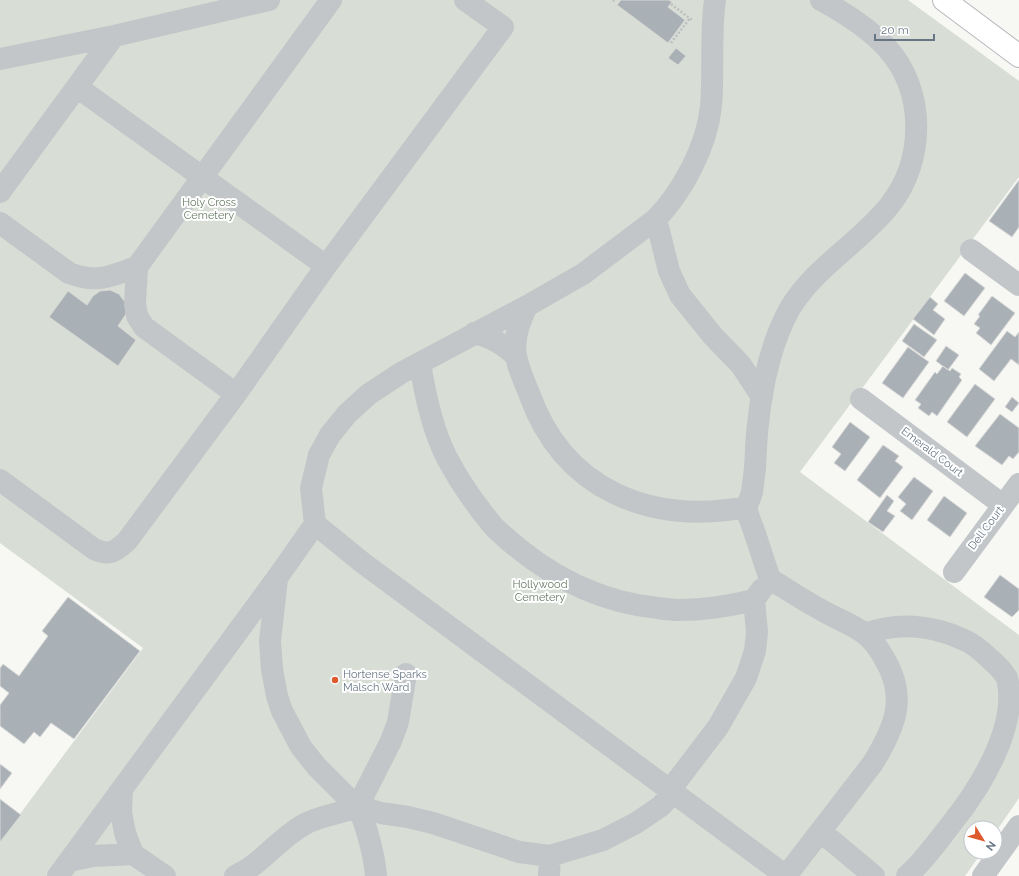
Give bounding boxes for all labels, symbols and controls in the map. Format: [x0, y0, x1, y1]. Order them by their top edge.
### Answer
scale bar [875, 16, 934, 42]
text: 20 m [881, 23, 909, 37]
park label: Holy Cross Cemetery [182, 196, 236, 222]
street label: Emerald Court [899, 425, 966, 480]
street label: Dell Court [965, 503, 1007, 552]
park label: Hollywood Cemetery [512, 578, 568, 604]
place label: Hortense Sparks Malsch Ward [343, 668, 427, 694]
marker: Hortense Sparks Malsch Ward [330, 675, 340, 685]
north arrow [963, 820, 1003, 860]
text: N [983, 838, 998, 853]

